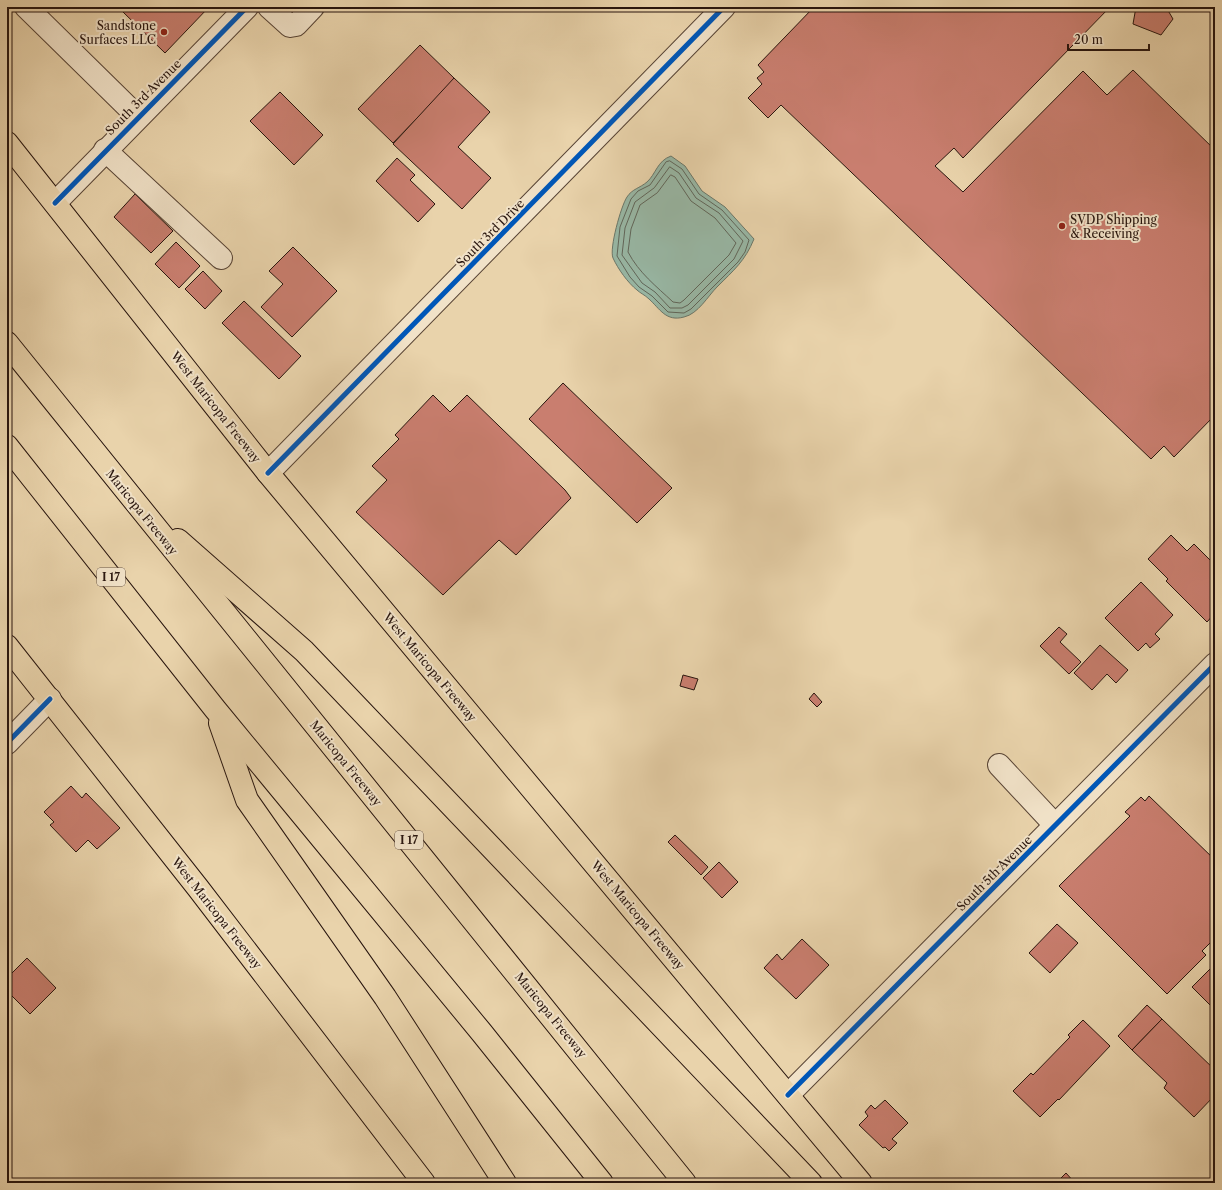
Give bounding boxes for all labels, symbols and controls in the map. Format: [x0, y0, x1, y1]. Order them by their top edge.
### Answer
place label: Sandstone Surfaces LLC [79, 18, 156, 47]
scale bar [1068, 26, 1149, 52]
marker: Sandstone Surfaces LLC [159, 27, 169, 37]
text: 20 m [1074, 32, 1103, 47]
street label: South 3rd Avenue [102, 56, 184, 138]
street label: South 3rd Drive [453, 196, 527, 270]
place label: SVDP Shipping & Receiving [1070, 212, 1158, 241]
marker: SVDP Shipping & Receiving [1057, 221, 1067, 231]
street label: West Maricopa Freeway [167, 348, 264, 466]
street label: Maricopa Freeway [103, 466, 181, 558]
road number: I 17 [97, 568, 125, 586]
street label: West Maricopa Freeway [380, 609, 480, 725]
street label: Maricopa Freeway [307, 717, 385, 809]
road number: I 17 [395, 831, 423, 849]
street label: South 5th Avenue [953, 832, 1035, 914]
street label: West Maricopa Freeway [168, 854, 265, 972]
street label: West Maricopa Freeway [588, 857, 688, 973]
street label: Maricopa Freeway [512, 969, 590, 1061]

